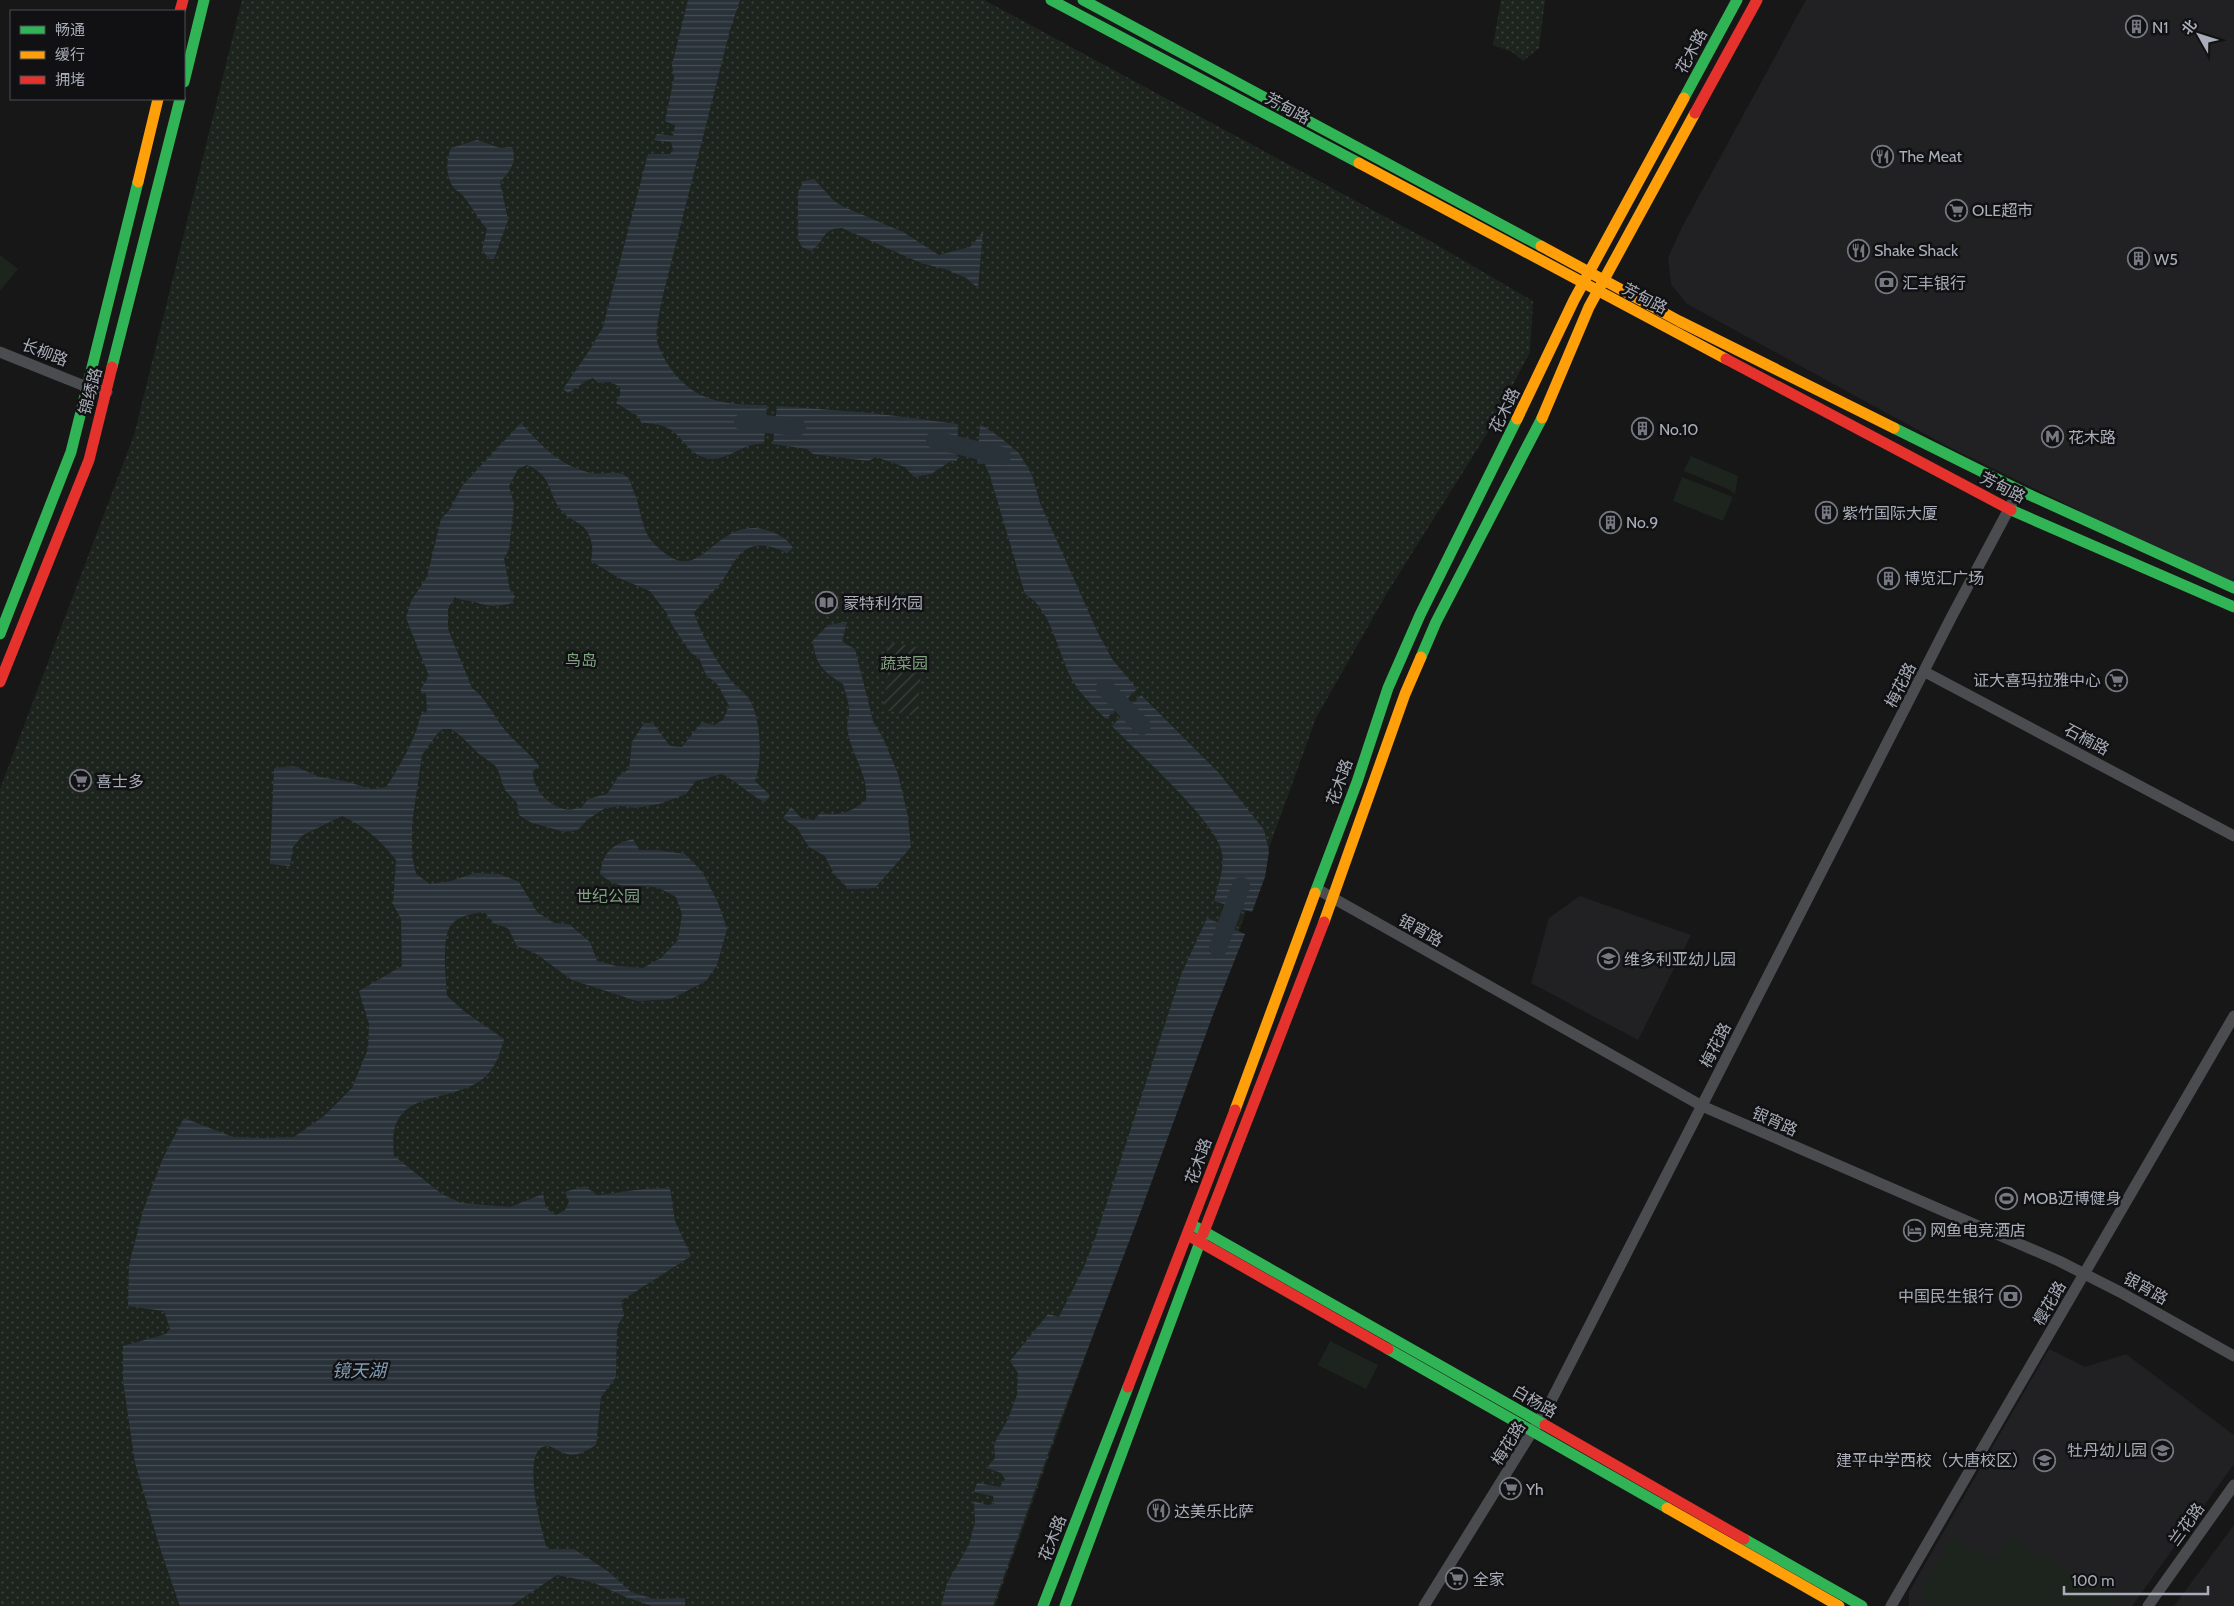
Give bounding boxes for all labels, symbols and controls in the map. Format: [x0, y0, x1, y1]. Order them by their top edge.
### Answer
legend [10, 10, 185, 100]
north arrow [2174, 10, 2224, 60]
building icon: N1 [2124, 15, 2148, 39]
text: 北 [2177, 16, 2200, 38]
place label: N1 [2152, 18, 2168, 37]
text: 畅通 [55, 21, 85, 39]
street label: 花木路 [1672, 26, 1711, 77]
text: 缓行 [55, 46, 85, 64]
text: 拥堵 [55, 71, 85, 89]
street label: 芳甸路 [1262, 89, 1313, 128]
restaurant icon: The Meat [1871, 144, 1895, 168]
place label: The Meat [1899, 147, 1962, 166]
supermarket icon: OLE超市 [1944, 198, 1968, 222]
place label: OLE超市 [1972, 201, 2033, 220]
restaurant icon: Shake Shack [1846, 238, 1870, 262]
place label: Shake Shack [1874, 241, 1959, 260]
building icon: W5 [2126, 247, 2150, 271]
place label: W5 [2154, 250, 2178, 269]
bank icon: 汇丰银行 [1874, 271, 1898, 295]
place label: 汇丰银行 [1902, 274, 1966, 293]
street label: 芳甸路 [1619, 279, 1670, 318]
street label: 长柳路 [19, 335, 71, 370]
street label: 锦绣路 [75, 365, 106, 417]
street label: 花木路 [1485, 384, 1524, 436]
building icon: No.10 [1631, 417, 1655, 441]
place label: No.10 [1659, 420, 1698, 439]
metro station icon: 花木路 [2040, 425, 2064, 449]
place label: 花木路 [2068, 428, 2116, 447]
street label: 芳甸路 [1977, 468, 2028, 507]
building icon: 紫竹国际大厦 [1814, 501, 1838, 525]
place label: 紫竹国际大厦 [1842, 504, 1938, 523]
building icon: No.9 [1598, 510, 1622, 534]
place label: No.9 [1626, 513, 1658, 532]
building icon: 博览汇广场 [1876, 566, 1900, 590]
place label: 博览汇广场 [1904, 569, 1984, 588]
library icon: 蒙特利尔园 [815, 591, 839, 615]
place label: 蒙特利尔园 [843, 594, 923, 613]
park label: 鸟岛 [565, 651, 597, 670]
park label: 蔬菜园 [880, 654, 928, 673]
street label: 梅花路 [1881, 660, 1920, 711]
supermarket icon: 证大喜玛拉雅中心 [2105, 668, 2129, 692]
place label: 证大喜玛拉雅中心 [1973, 671, 2101, 690]
street label: 石楠路 [2061, 720, 2112, 759]
street label: 花木路 [1322, 756, 1357, 808]
supermarket icon: 喜士多 [68, 769, 92, 793]
place label: 喜士多 [96, 772, 144, 791]
park label: 世纪公园 [576, 887, 640, 906]
street label: 银宵路 [1395, 910, 1446, 950]
school or university icon: 维多利亚幼儿园 [1596, 947, 1620, 971]
place label: 维多利亚幼儿园 [1624, 950, 1736, 969]
street label: 梅花路 [1696, 1020, 1735, 1071]
street label: 银宵路 [1749, 1103, 1801, 1140]
street label: 花木路 [1181, 1135, 1216, 1187]
sports icon: MOB迈博健身 [1995, 1186, 2019, 1210]
place label: MOB迈博健身 [2023, 1189, 2122, 1208]
hotel icon: 网鱼电竞酒店 [1902, 1218, 1926, 1242]
place label: 网鱼电竞酒店 [1930, 1221, 2026, 1240]
street label: 银宵路 [2120, 1268, 2171, 1308]
street label: 樱花路 [2029, 1278, 2070, 1329]
bank icon: 中国民生银行 [1998, 1284, 2022, 1308]
place label: 中国民生银行 [1898, 1287, 1994, 1306]
water label: 镜天湖 [332, 1360, 389, 1382]
street label: 白杨路 [1509, 1381, 1560, 1422]
street label: 梅花路 [1488, 1418, 1529, 1469]
school or university icon: 牡丹幼儿园 [2151, 1438, 2175, 1462]
place label: 牡丹幼儿园 [2067, 1441, 2147, 1460]
school or university icon: 建平中学西校（大唐校区） [2032, 1448, 2056, 1472]
place label: 建平中学西校（大唐校区） [1836, 1451, 2028, 1470]
supermarket icon: Yh [1498, 1477, 1522, 1501]
place label: Yh [1525, 1480, 1544, 1499]
restaurant icon: 达美乐比萨 [1146, 1499, 1170, 1523]
street label: 兰花路 [2165, 1499, 2208, 1549]
place label: 达美乐比萨 [1174, 1502, 1254, 1521]
street label: 花木路 [1035, 1512, 1070, 1564]
scale bar [2064, 1564, 2208, 1596]
supermarket icon: 全家 [1445, 1567, 1469, 1591]
place label: 全家 [1473, 1570, 1505, 1589]
text: 100 m [2072, 1572, 2114, 1590]

